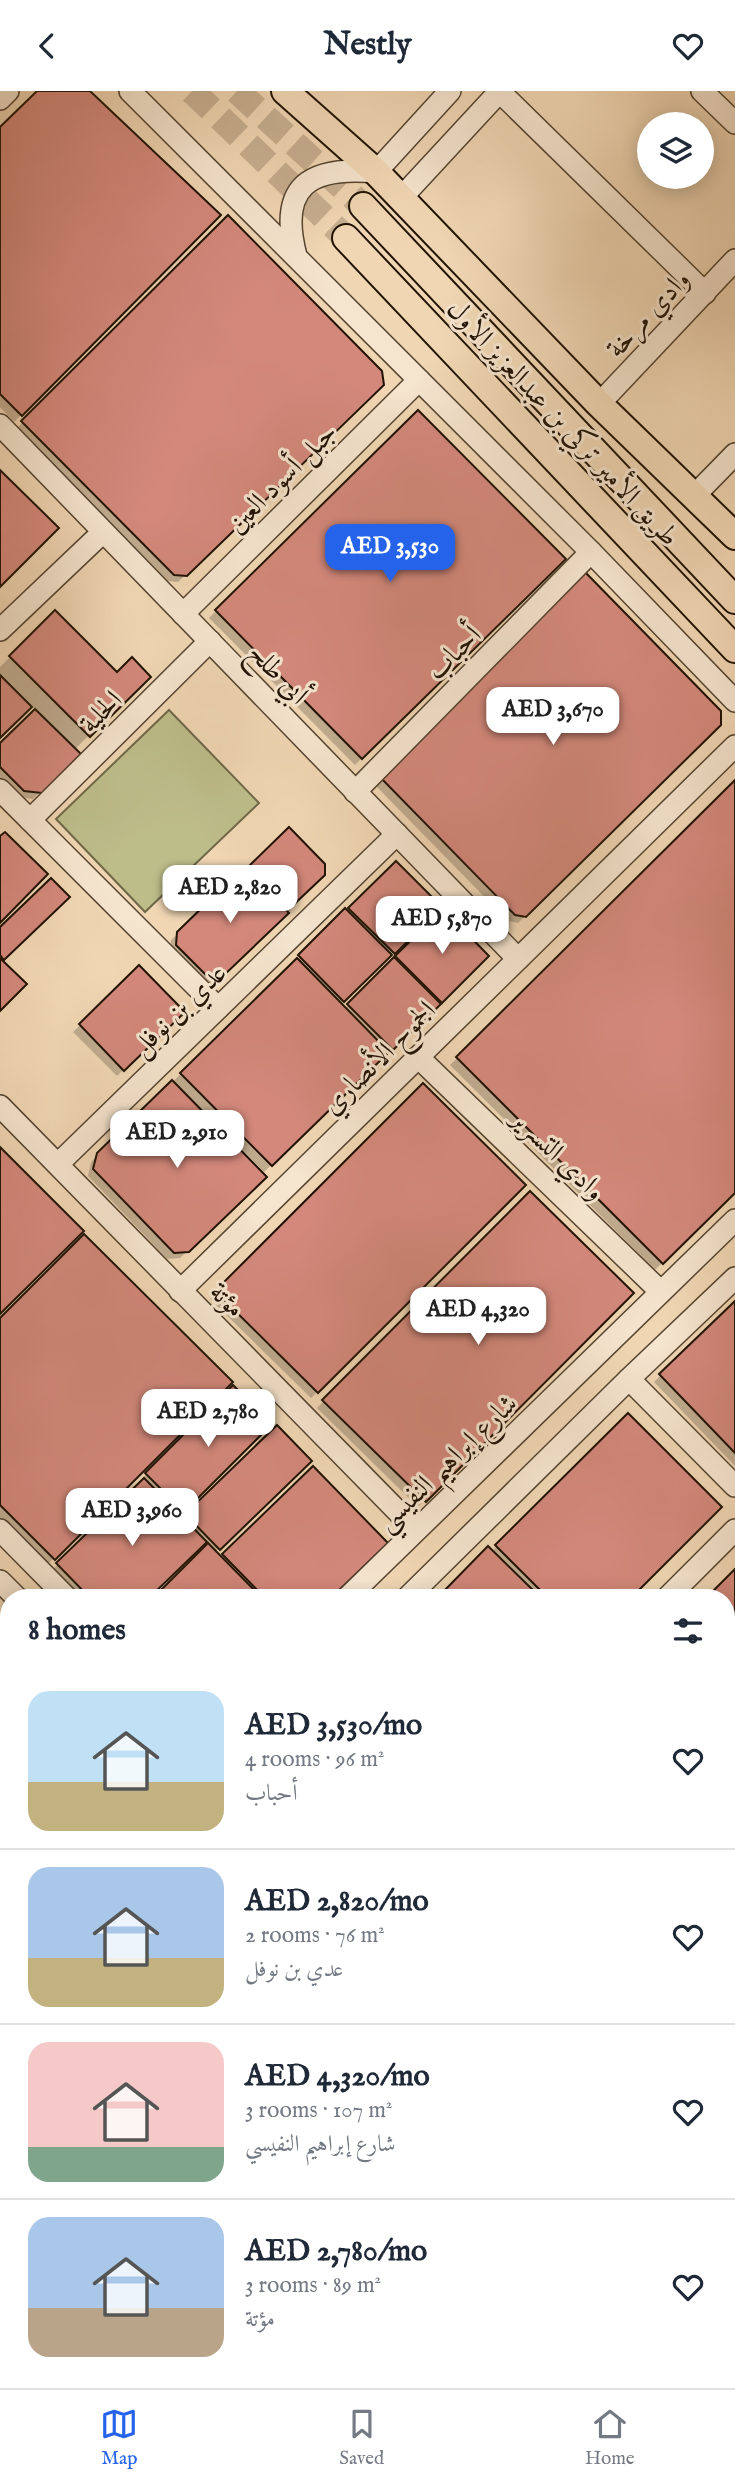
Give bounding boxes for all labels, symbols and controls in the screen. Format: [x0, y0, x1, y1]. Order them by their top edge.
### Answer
text: Nestly [324, 25, 411, 66]
icon: back [28, 27, 66, 65]
icon: heart [669, 27, 707, 65]
map controls [637, 112, 714, 189]
button: layers [637, 112, 714, 189]
street label: وادي مرخة [599, 263, 701, 368]
street label: طريق الأمير تركي بن عبدالعزيز الأول [436, 291, 688, 557]
street label: جبل أسود العين [217, 413, 346, 542]
pin: AED 3,530 [310, 525, 470, 584]
text: AED 3,530 [341, 532, 439, 561]
street label: أحباب [417, 616, 490, 689]
street label: أبي طلح [236, 634, 318, 717]
street label: الحلية [73, 684, 131, 742]
pin: AED 3,670 [473, 687, 633, 747]
text: AED 3,670 [502, 695, 604, 724]
pin: AED 2,820 [150, 865, 310, 925]
text: AED 2,820 [179, 873, 281, 902]
pin: AED 5,870 [362, 897, 522, 956]
text: AED 5,870 [392, 904, 492, 933]
street label: عدي بن نوفل [124, 957, 237, 1067]
street label: الجموح الأنصاري [313, 992, 448, 1127]
street label: وادي التسرير [499, 1101, 611, 1211]
pin: AED 2,910 [97, 1111, 257, 1170]
text: AED 2,910 [126, 1118, 228, 1147]
street label: مؤتة [201, 1275, 252, 1326]
pin: AED 4,320 [398, 1287, 558, 1347]
text: AED 4,320 [426, 1295, 530, 1324]
street label: شارع إبراهيم النفيسي [370, 1388, 531, 1546]
pin: AED 2,780 [128, 1389, 288, 1449]
text: AED 2,780 [157, 1397, 259, 1426]
pin: AED 3,960 [52, 1489, 212, 1548]
text: AED 3,960 [82, 1496, 182, 1525]
text: 8 homes [28, 1612, 126, 1650]
icon: filters [669, 1612, 707, 1650]
text: AED 3,530/mo [245, 1707, 422, 1745]
icon: home [84, 1719, 168, 1803]
icon: heart [669, 1742, 707, 1780]
text: 4 rooms · 96 m² [245, 1745, 384, 1774]
text: أحباب [245, 1779, 298, 1808]
text: AED 2,820/mo [245, 1883, 429, 1921]
icon: home [84, 1895, 168, 1979]
icon: heart [669, 1918, 707, 1956]
text: 2 rooms · 76 m² [245, 1921, 385, 1950]
text: عدي بن نوفل [245, 1955, 344, 1984]
text: AED 4,320/mo [245, 2058, 430, 2096]
icon: home [84, 2070, 168, 2154]
icon: heart [669, 2093, 707, 2131]
text: 3 rooms · 107 m² [245, 2096, 393, 2125]
text: شارع إبراهيم النفيسي [245, 2130, 396, 2159]
text: AED 2,780/mo [245, 2233, 427, 2271]
icon: home [84, 2245, 168, 2329]
icon: heart [669, 2268, 707, 2306]
text: 3 rooms · 89 m² [245, 2271, 381, 2300]
text: مؤتة [245, 2305, 275, 2334]
tab: Map [100, 2405, 138, 2471]
tab: Saved [339, 2405, 384, 2471]
tab: Home [585, 2405, 635, 2471]

